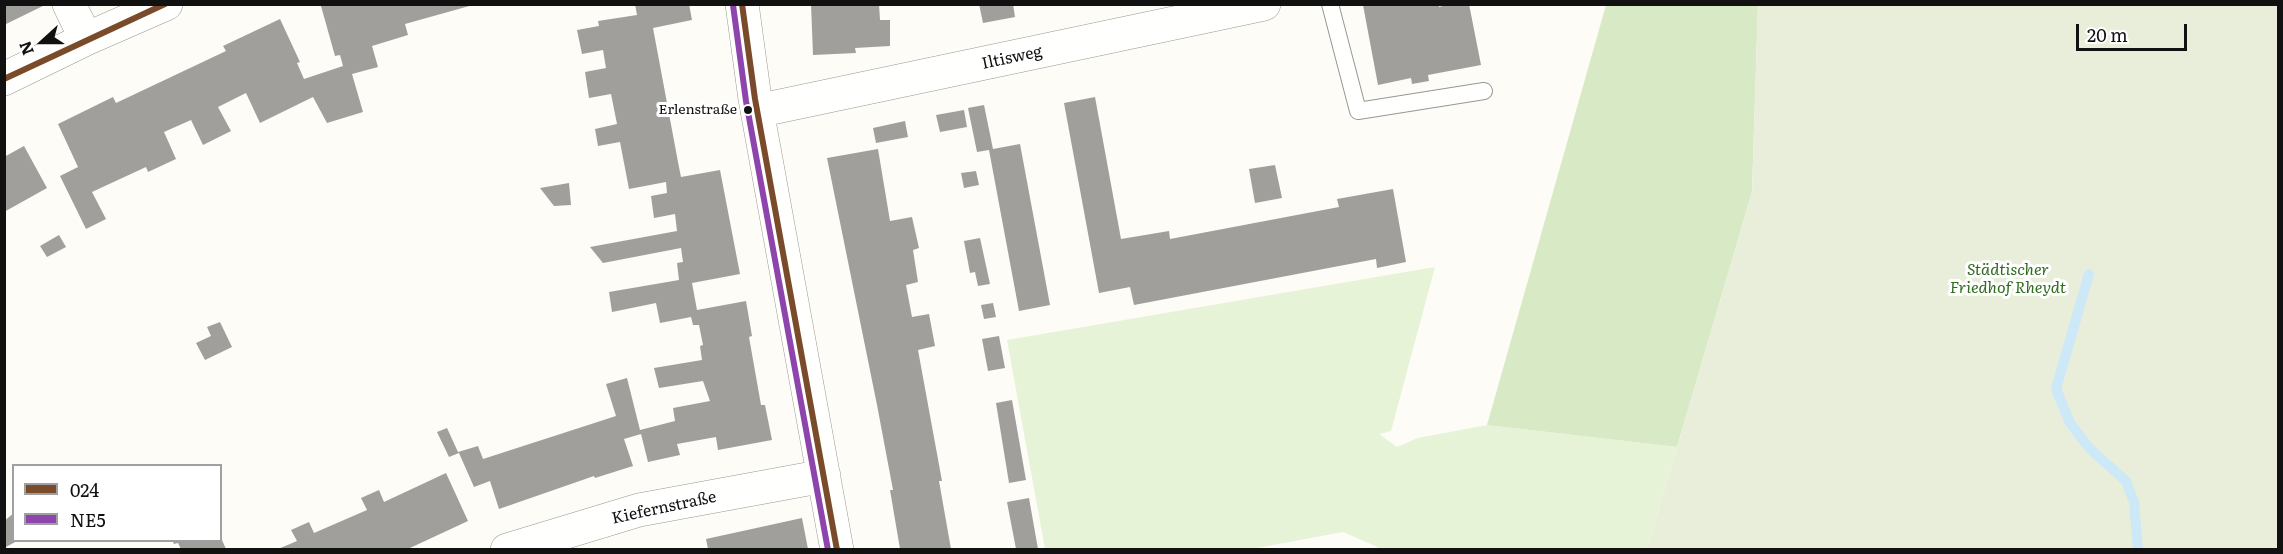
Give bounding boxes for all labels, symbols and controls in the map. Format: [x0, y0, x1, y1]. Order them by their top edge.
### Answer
north arrow [12, 12, 72, 72]
scale bar [2079, 12, 2190, 50]
text: 20 m [2087, 21, 2128, 48]
text: N [12, 38, 39, 59]
street label: Iltisweg [980, 42, 1044, 74]
place label: Erlenstraße [658, 102, 737, 118]
marker: Erlenstraße [742, 104, 754, 116]
park label: Städtischer Friedhof Rheydt [1950, 260, 2066, 298]
legend [12, 464, 222, 542]
text: 024 [70, 476, 99, 503]
street label: Kiefernstraße [610, 488, 718, 528]
text: NE5 [70, 506, 106, 533]

